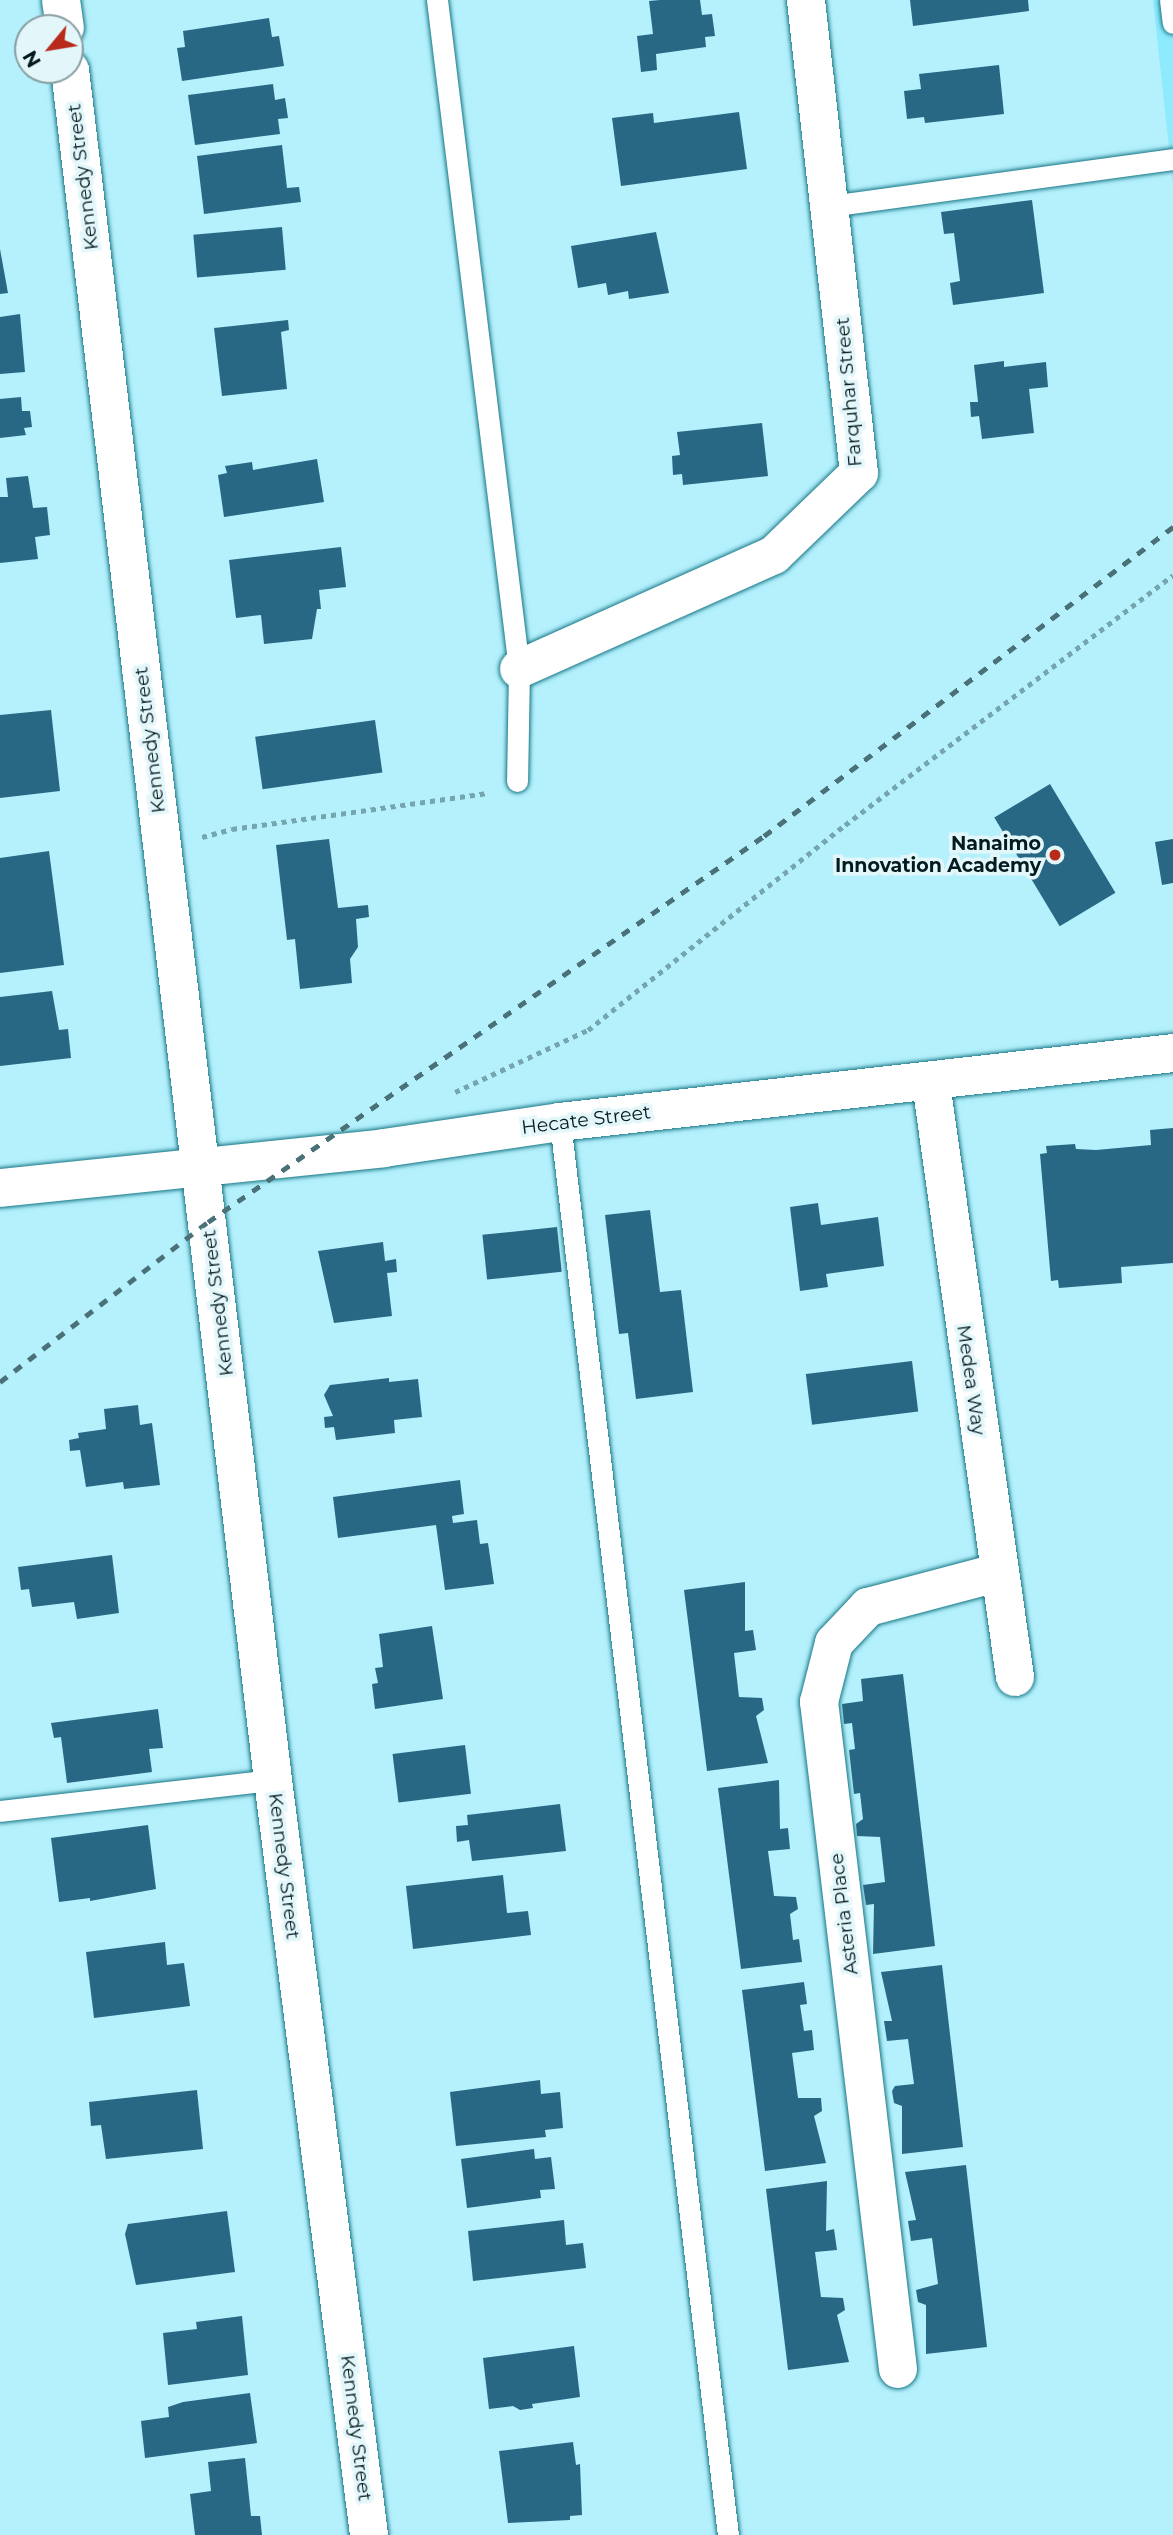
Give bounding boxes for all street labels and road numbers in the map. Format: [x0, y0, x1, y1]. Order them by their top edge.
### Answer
street label: Kennedy Street [63, 103, 103, 251]
street label: Farquhar Street [831, 316, 867, 468]
street label: Kennedy Street [130, 666, 170, 814]
street label: Hecate Street [520, 1101, 652, 1139]
street label: Kennedy Street [198, 1229, 238, 1377]
street label: Medea Way [952, 1323, 990, 1437]
street label: Kennedy Street [264, 1792, 304, 1940]
street label: Asteria Place [825, 1852, 863, 1976]
street label: Kennedy Street [336, 2354, 376, 2502]

